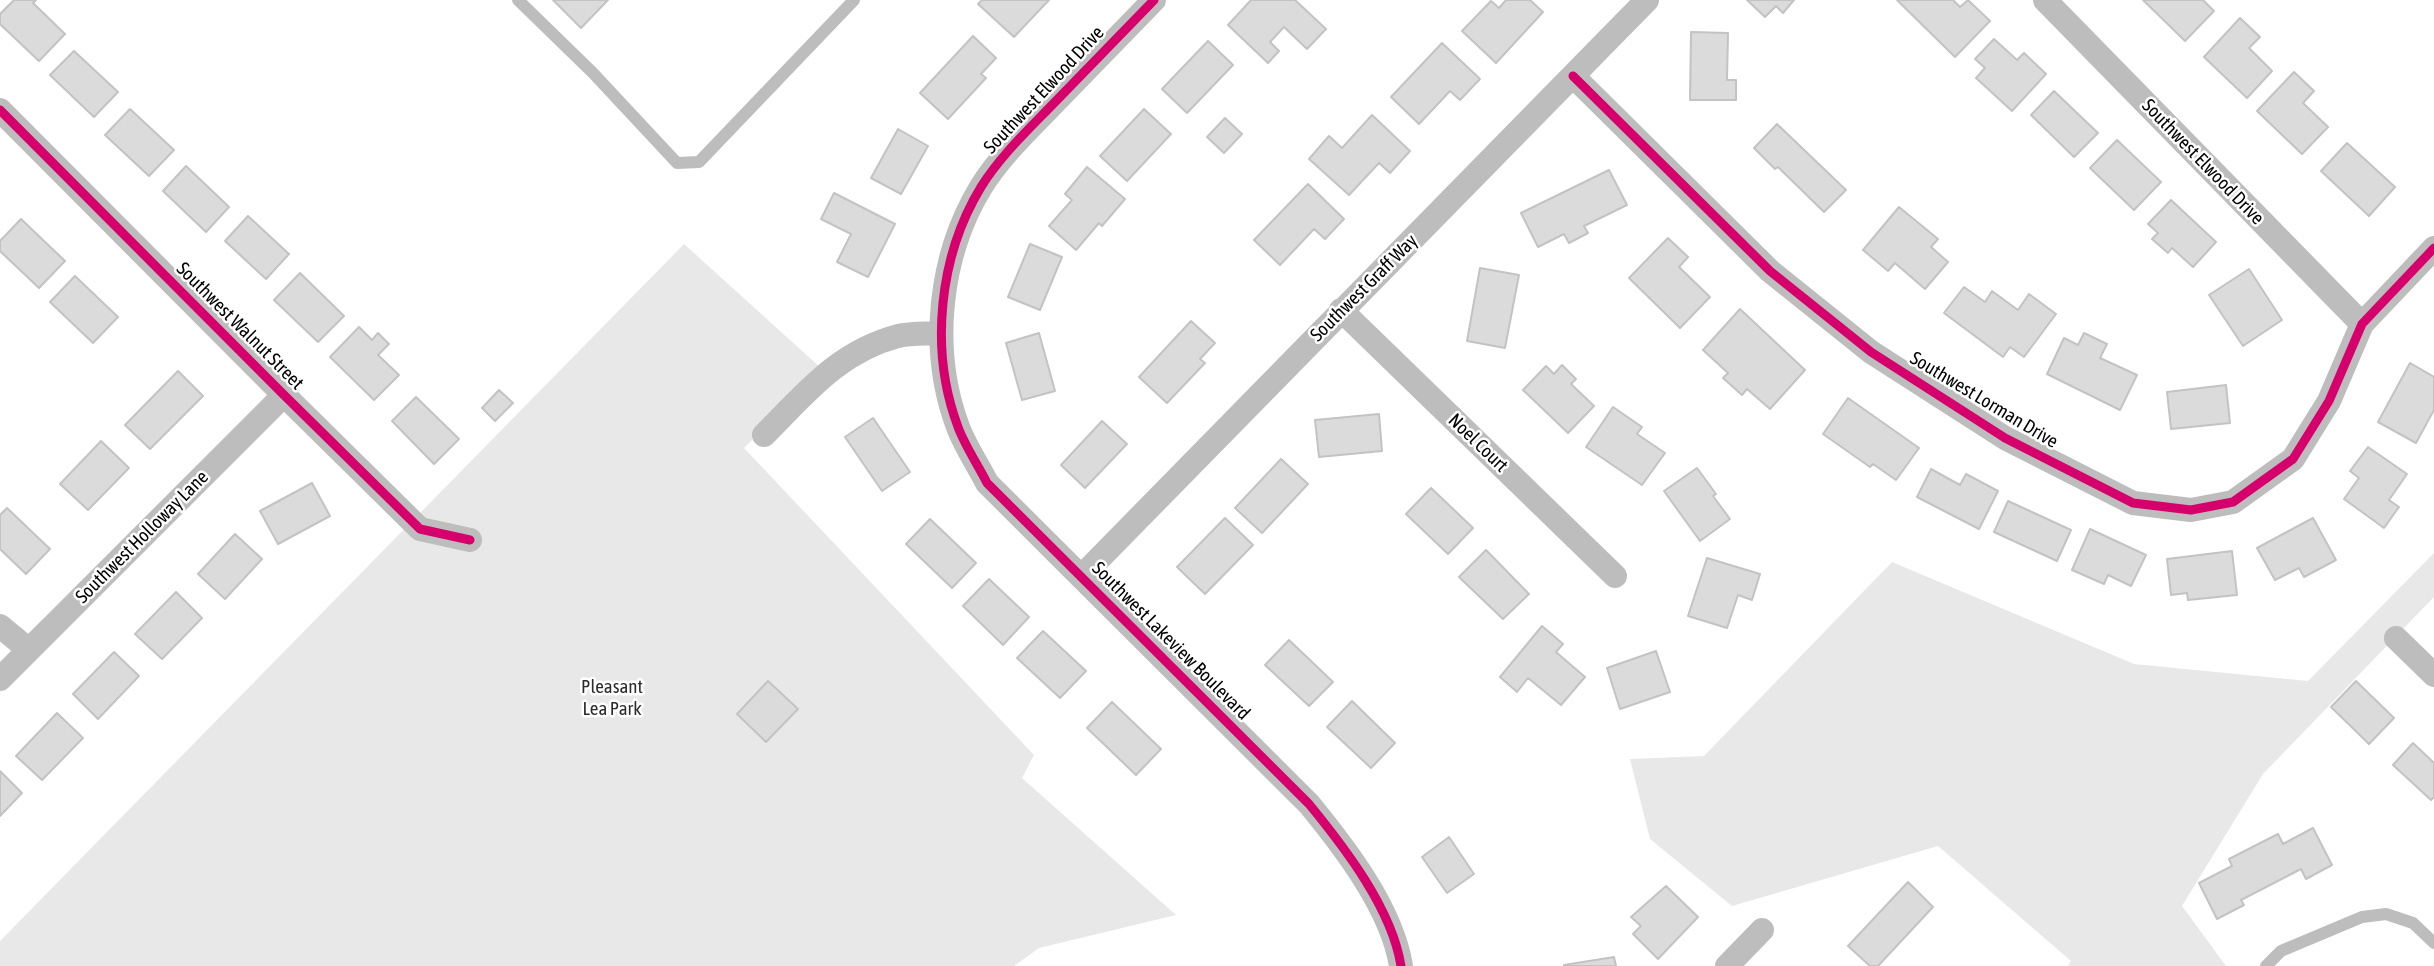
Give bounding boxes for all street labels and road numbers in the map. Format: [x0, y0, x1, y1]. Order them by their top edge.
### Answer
street label: Southwest Elwood Drive [979, 22, 1109, 158]
street label: Southwest Elwood Drive [2137, 94, 2269, 230]
street label: Southwest Graff Way [1306, 230, 1422, 346]
street label: Southwest Walnut Street [172, 258, 308, 394]
street label: Southwest Lorman Drive [1906, 347, 2062, 453]
street label: Noel Court [1443, 409, 1513, 477]
street label: Southwest Holloway Lane [71, 466, 213, 608]
street label: Southwest Lakeview Boulevard [1087, 557, 1255, 725]

